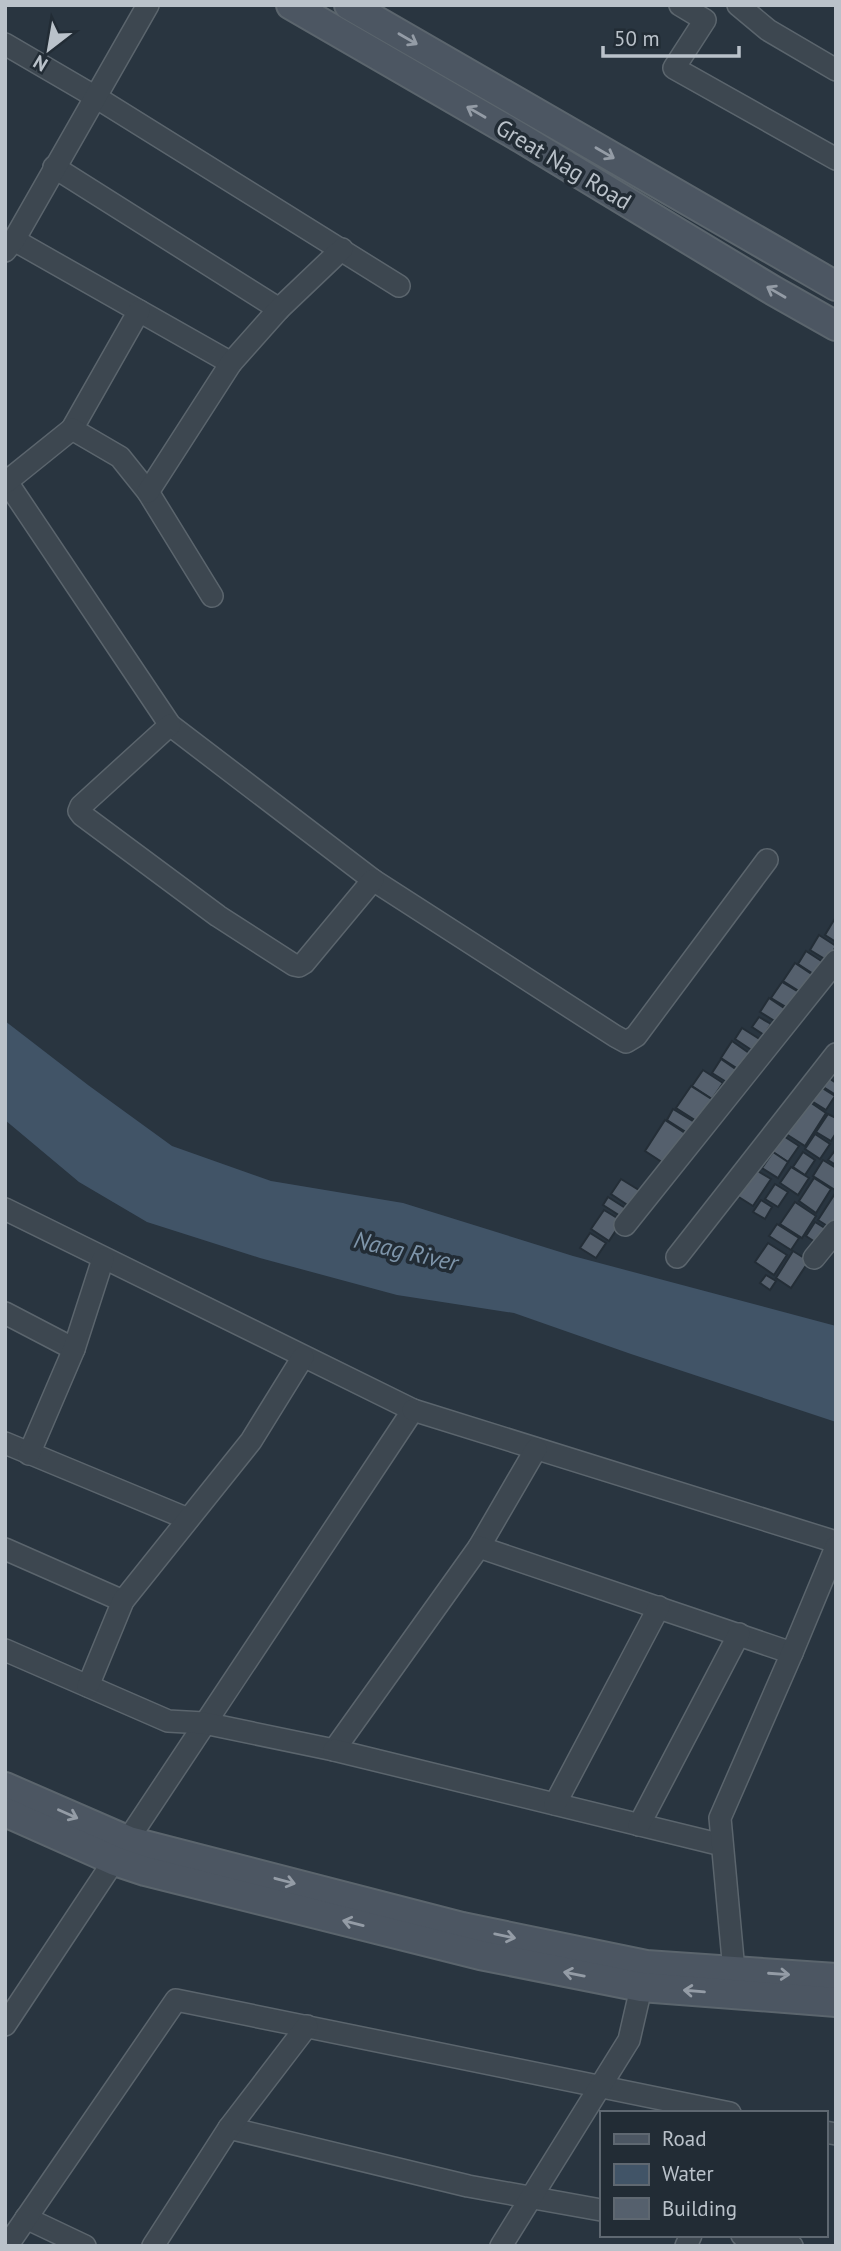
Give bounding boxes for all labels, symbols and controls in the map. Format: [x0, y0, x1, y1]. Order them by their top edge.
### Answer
north arrow [14, 14, 84, 84]
scale bar [603, 14, 740, 58]
text: 50 m [614, 25, 660, 52]
one-way arrow [397, 33, 418, 46]
text: N [29, 50, 52, 77]
one-way arrow [466, 105, 487, 118]
street label: Great Nag Road [491, 112, 637, 216]
one-way arrow [595, 146, 615, 160]
one-way arrow [767, 285, 787, 299]
water label: Naag River [351, 1224, 463, 1279]
one-way arrow [57, 1808, 78, 1821]
one-way arrow [273, 1875, 295, 1888]
one-way arrow [342, 1916, 365, 1929]
one-way arrow [493, 1930, 516, 1943]
one-way arrow [564, 1966, 586, 1980]
one-way arrow [767, 1968, 789, 1981]
one-way arrow [684, 1984, 706, 1997]
legend [600, 2111, 827, 2237]
text: Road [662, 2125, 706, 2152]
text: Water [662, 2160, 714, 2187]
text: Building [662, 2195, 737, 2222]

